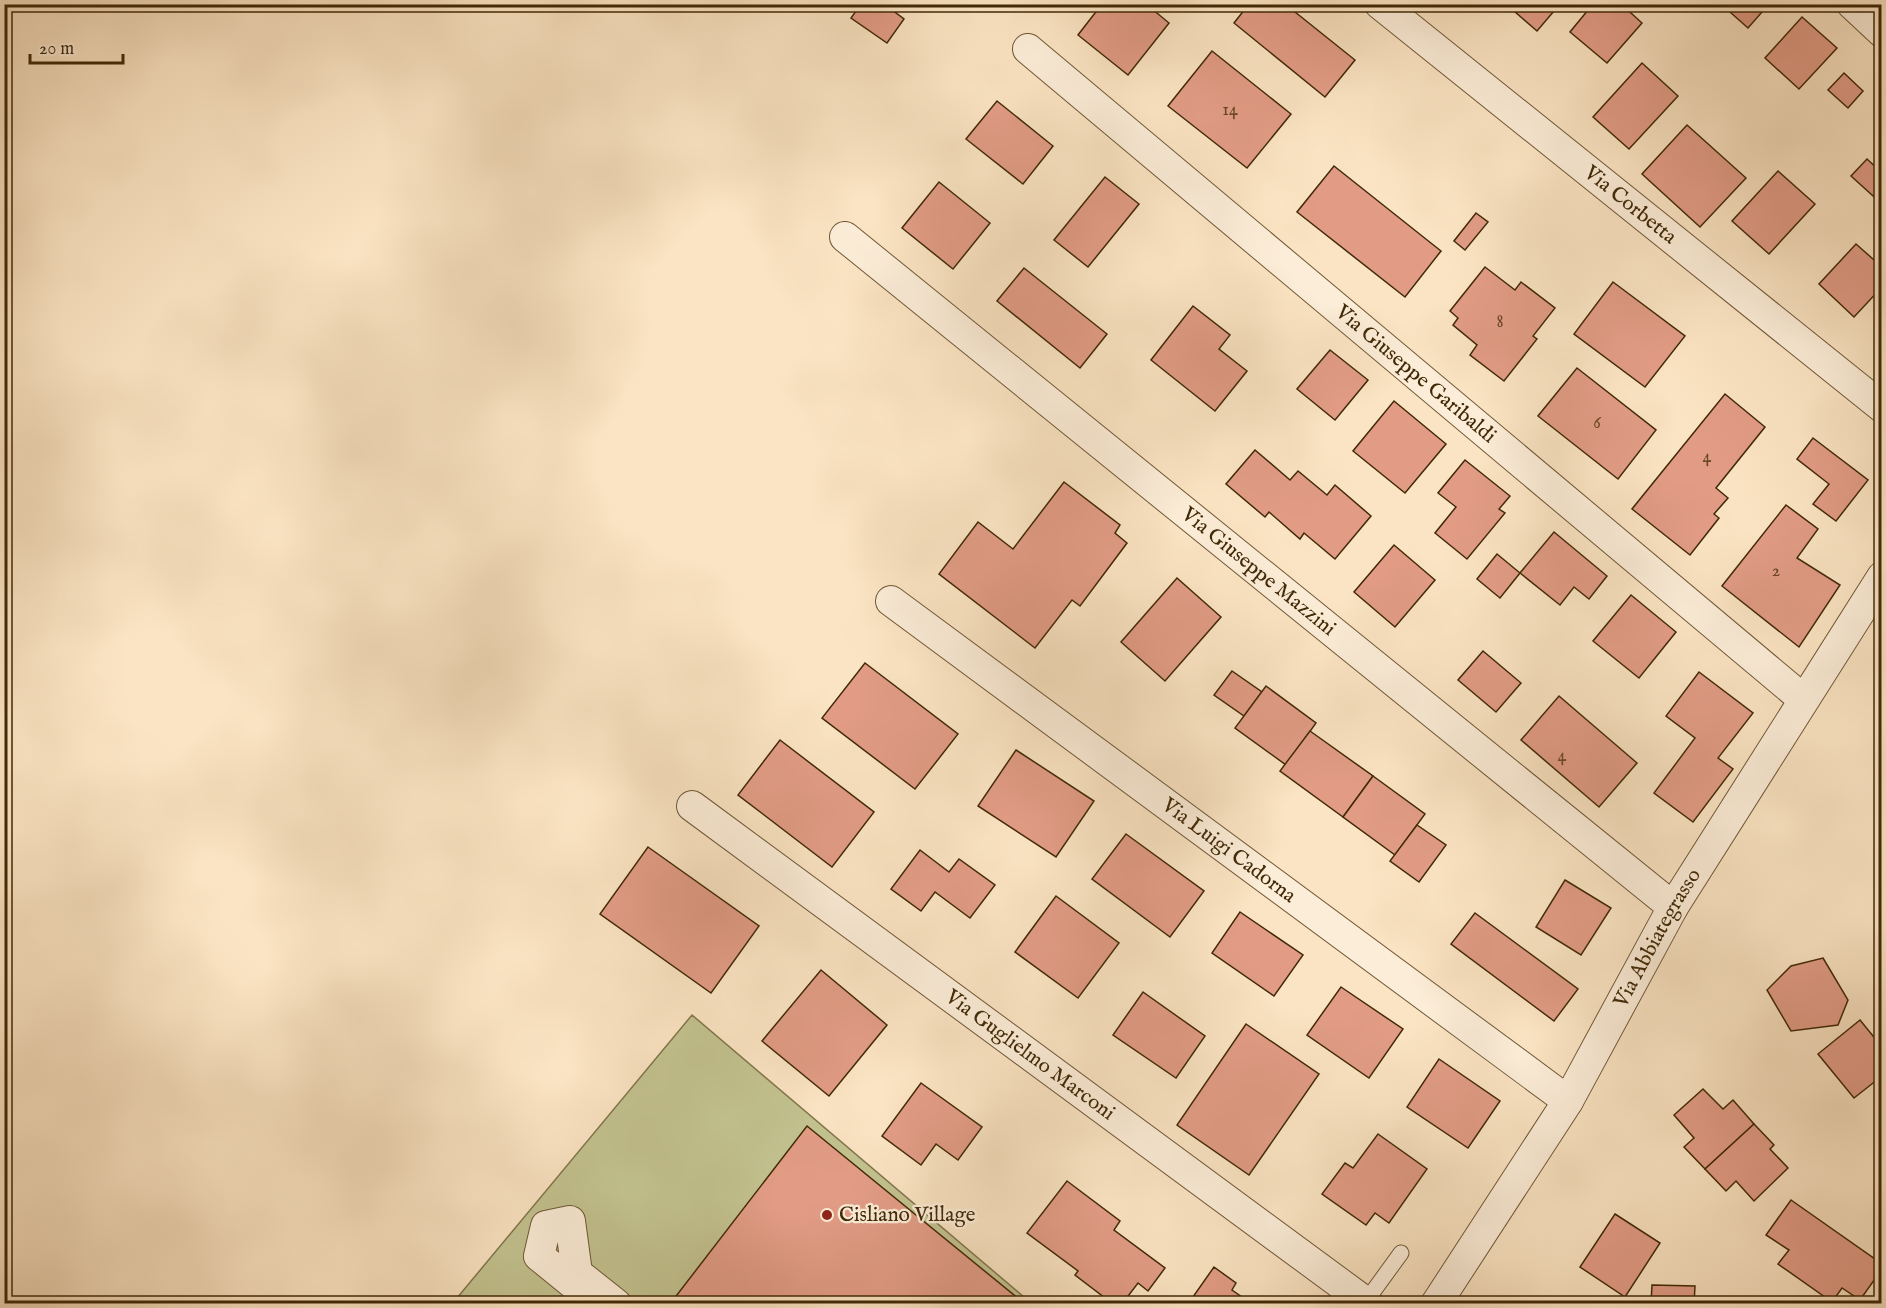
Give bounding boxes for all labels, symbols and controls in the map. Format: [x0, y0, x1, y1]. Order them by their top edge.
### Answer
scale bar [30, 27, 123, 65]
text: 20 m [39, 38, 74, 61]
house number: 14 [1222, 99, 1238, 122]
street label: Via Corbetta [1578, 159, 1683, 251]
street label: Via Giuseppe Garibaldi [1329, 298, 1502, 449]
house number: 8 [1496, 311, 1504, 334]
house number: 6 [1593, 412, 1601, 435]
house number: 4 [1703, 446, 1712, 469]
street label: Via Giuseppe Mazzini [1175, 500, 1341, 642]
house number: 2 [1772, 560, 1780, 583]
house number: 4 [1558, 745, 1567, 768]
street label: Via Luigi Cadorna [1155, 791, 1302, 910]
street label: Via Abbiategrasso [1607, 863, 1707, 1013]
street label: Via Guglielmo Marconi [939, 983, 1120, 1127]
place label: Cisliano Village [839, 1202, 976, 1229]
marker: Cisliano Village [820, 1208, 834, 1222]

